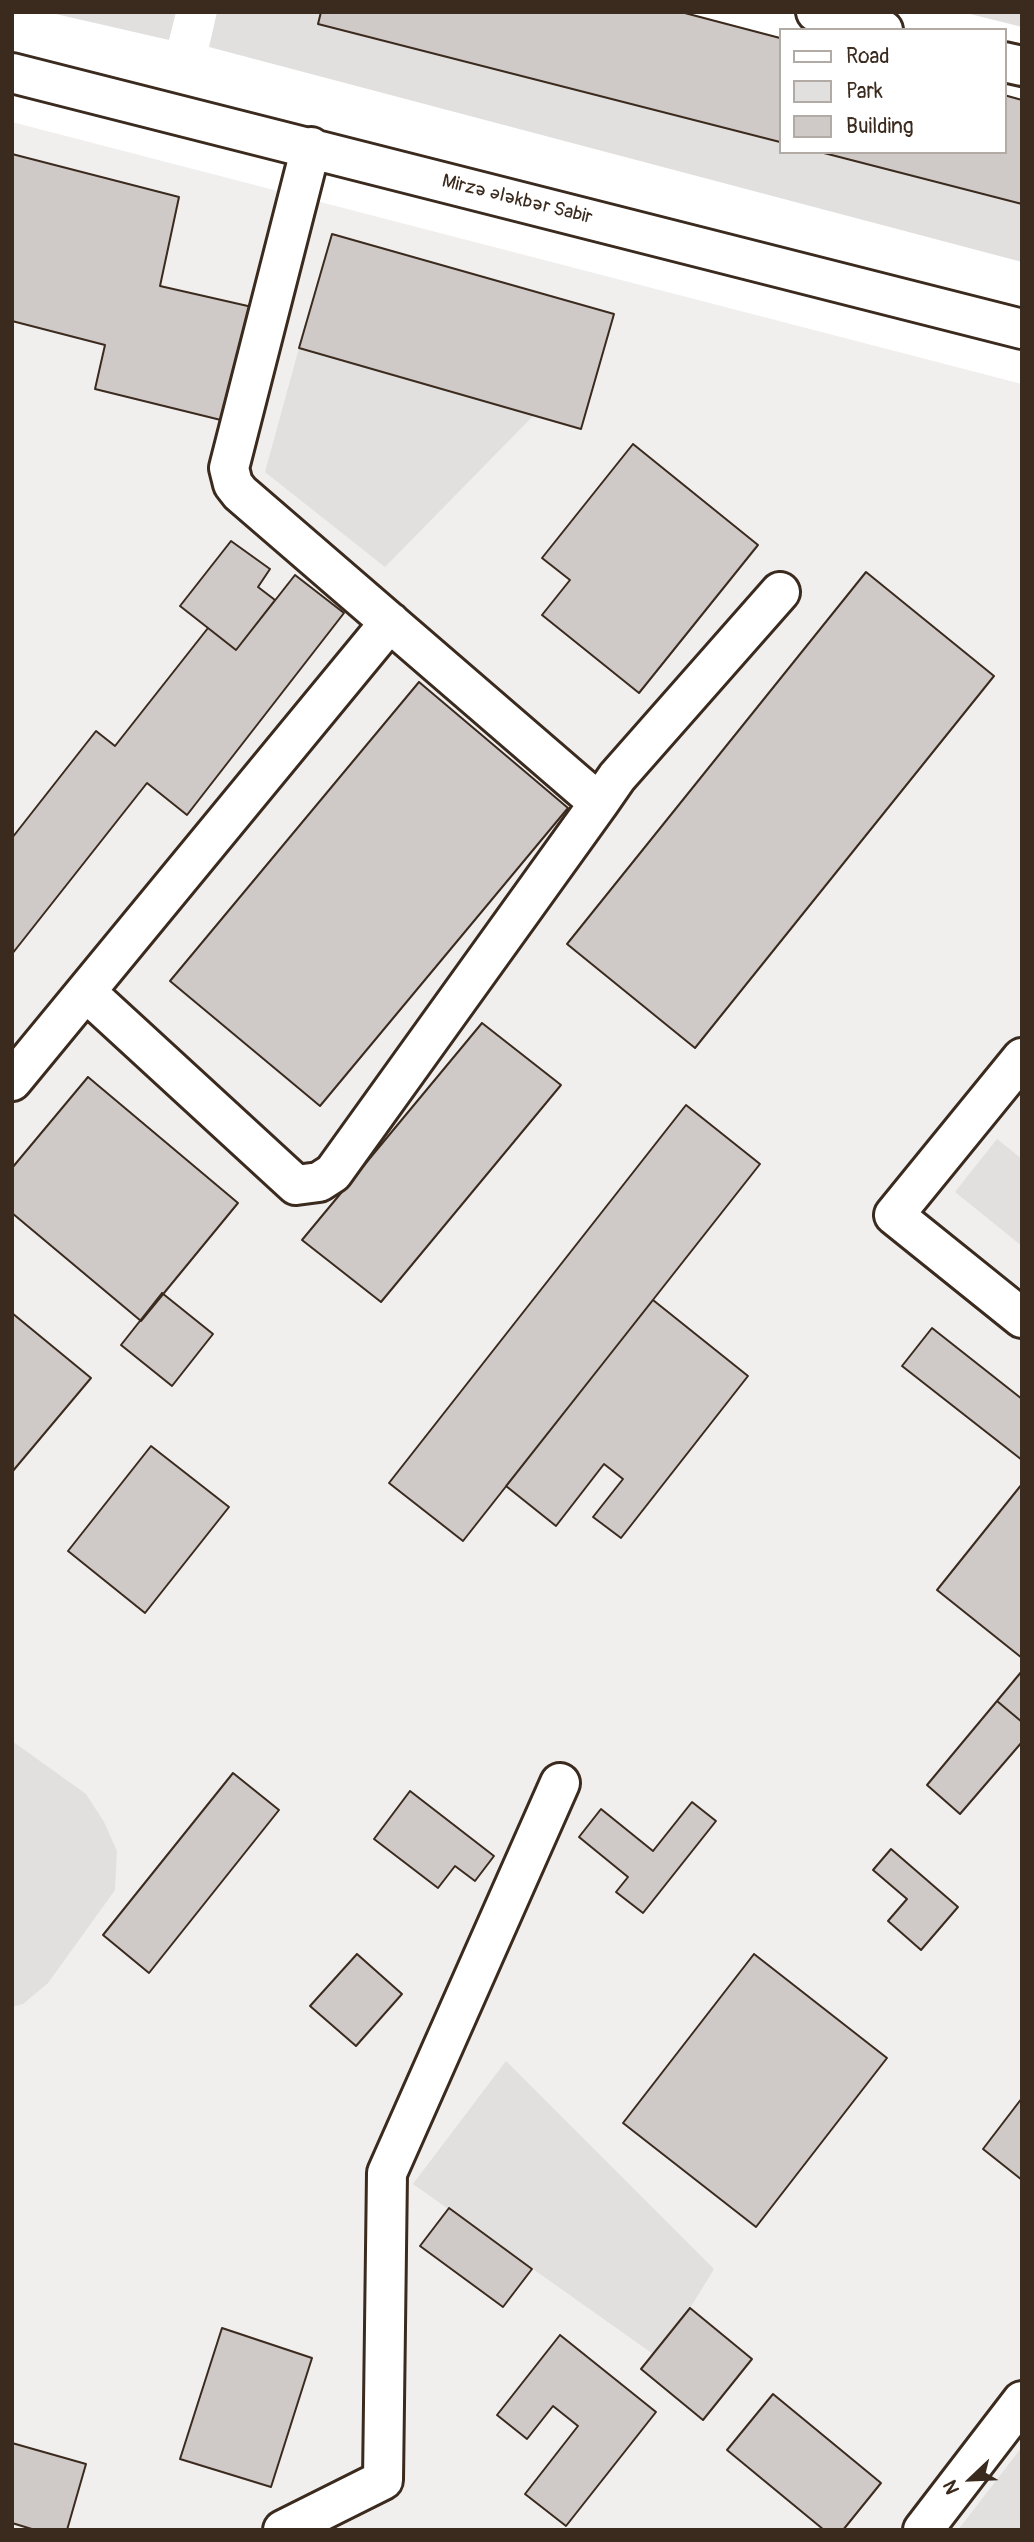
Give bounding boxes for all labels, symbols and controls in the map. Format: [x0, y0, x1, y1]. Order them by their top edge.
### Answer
legend [778, 28, 1006, 154]
text: Road [846, 43, 890, 70]
text: Park [846, 78, 883, 105]
text: Building [846, 113, 913, 140]
street label: Mirzə Ələkbər Sabir [439, 170, 595, 230]
north arrow [936, 2444, 1006, 2514]
text: N [938, 2477, 965, 2498]

